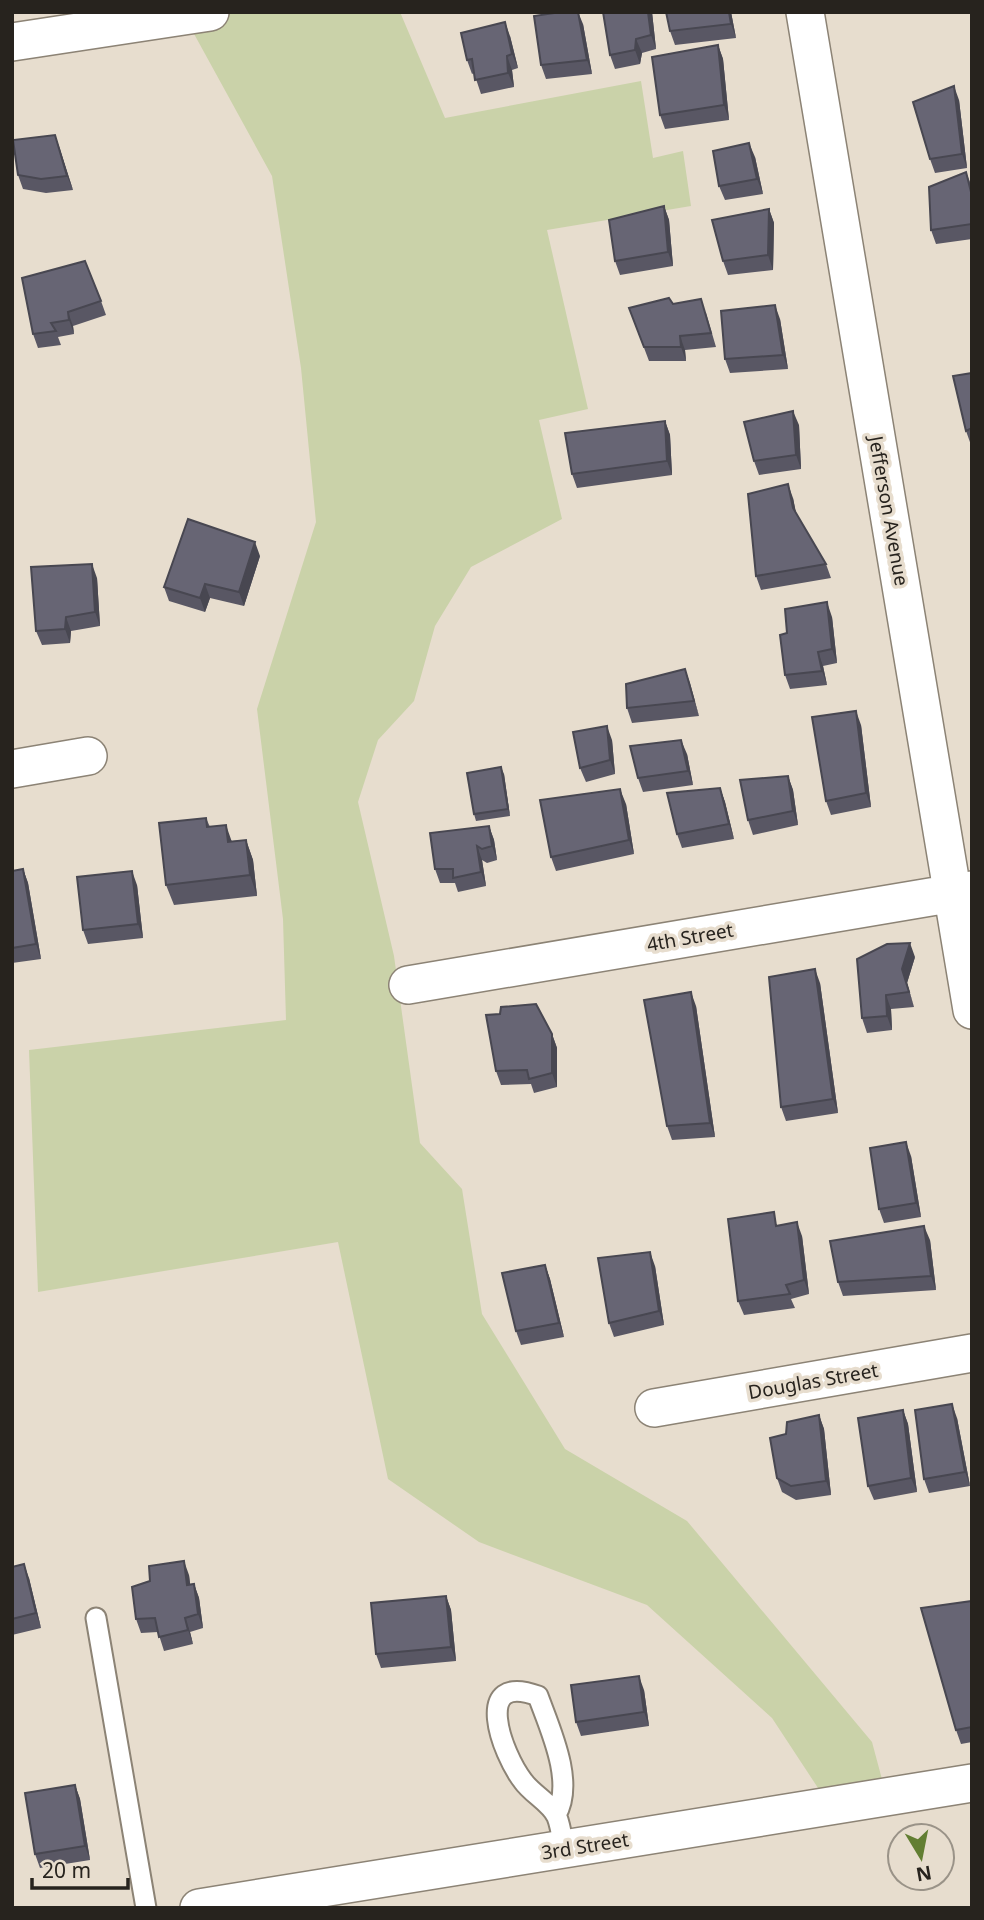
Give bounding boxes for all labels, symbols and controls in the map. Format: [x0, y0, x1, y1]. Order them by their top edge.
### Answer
street label: Jefferson Avenue [863, 432, 915, 588]
street label: 4th Street [645, 917, 735, 957]
street label: Douglas Street [746, 1357, 880, 1405]
north arrow [886, 1822, 956, 1892]
street label: 3rd Street [540, 1826, 631, 1866]
scale bar [32, 1846, 128, 1890]
text: 20 m [42, 1856, 91, 1884]
text: N [914, 1860, 934, 1888]

